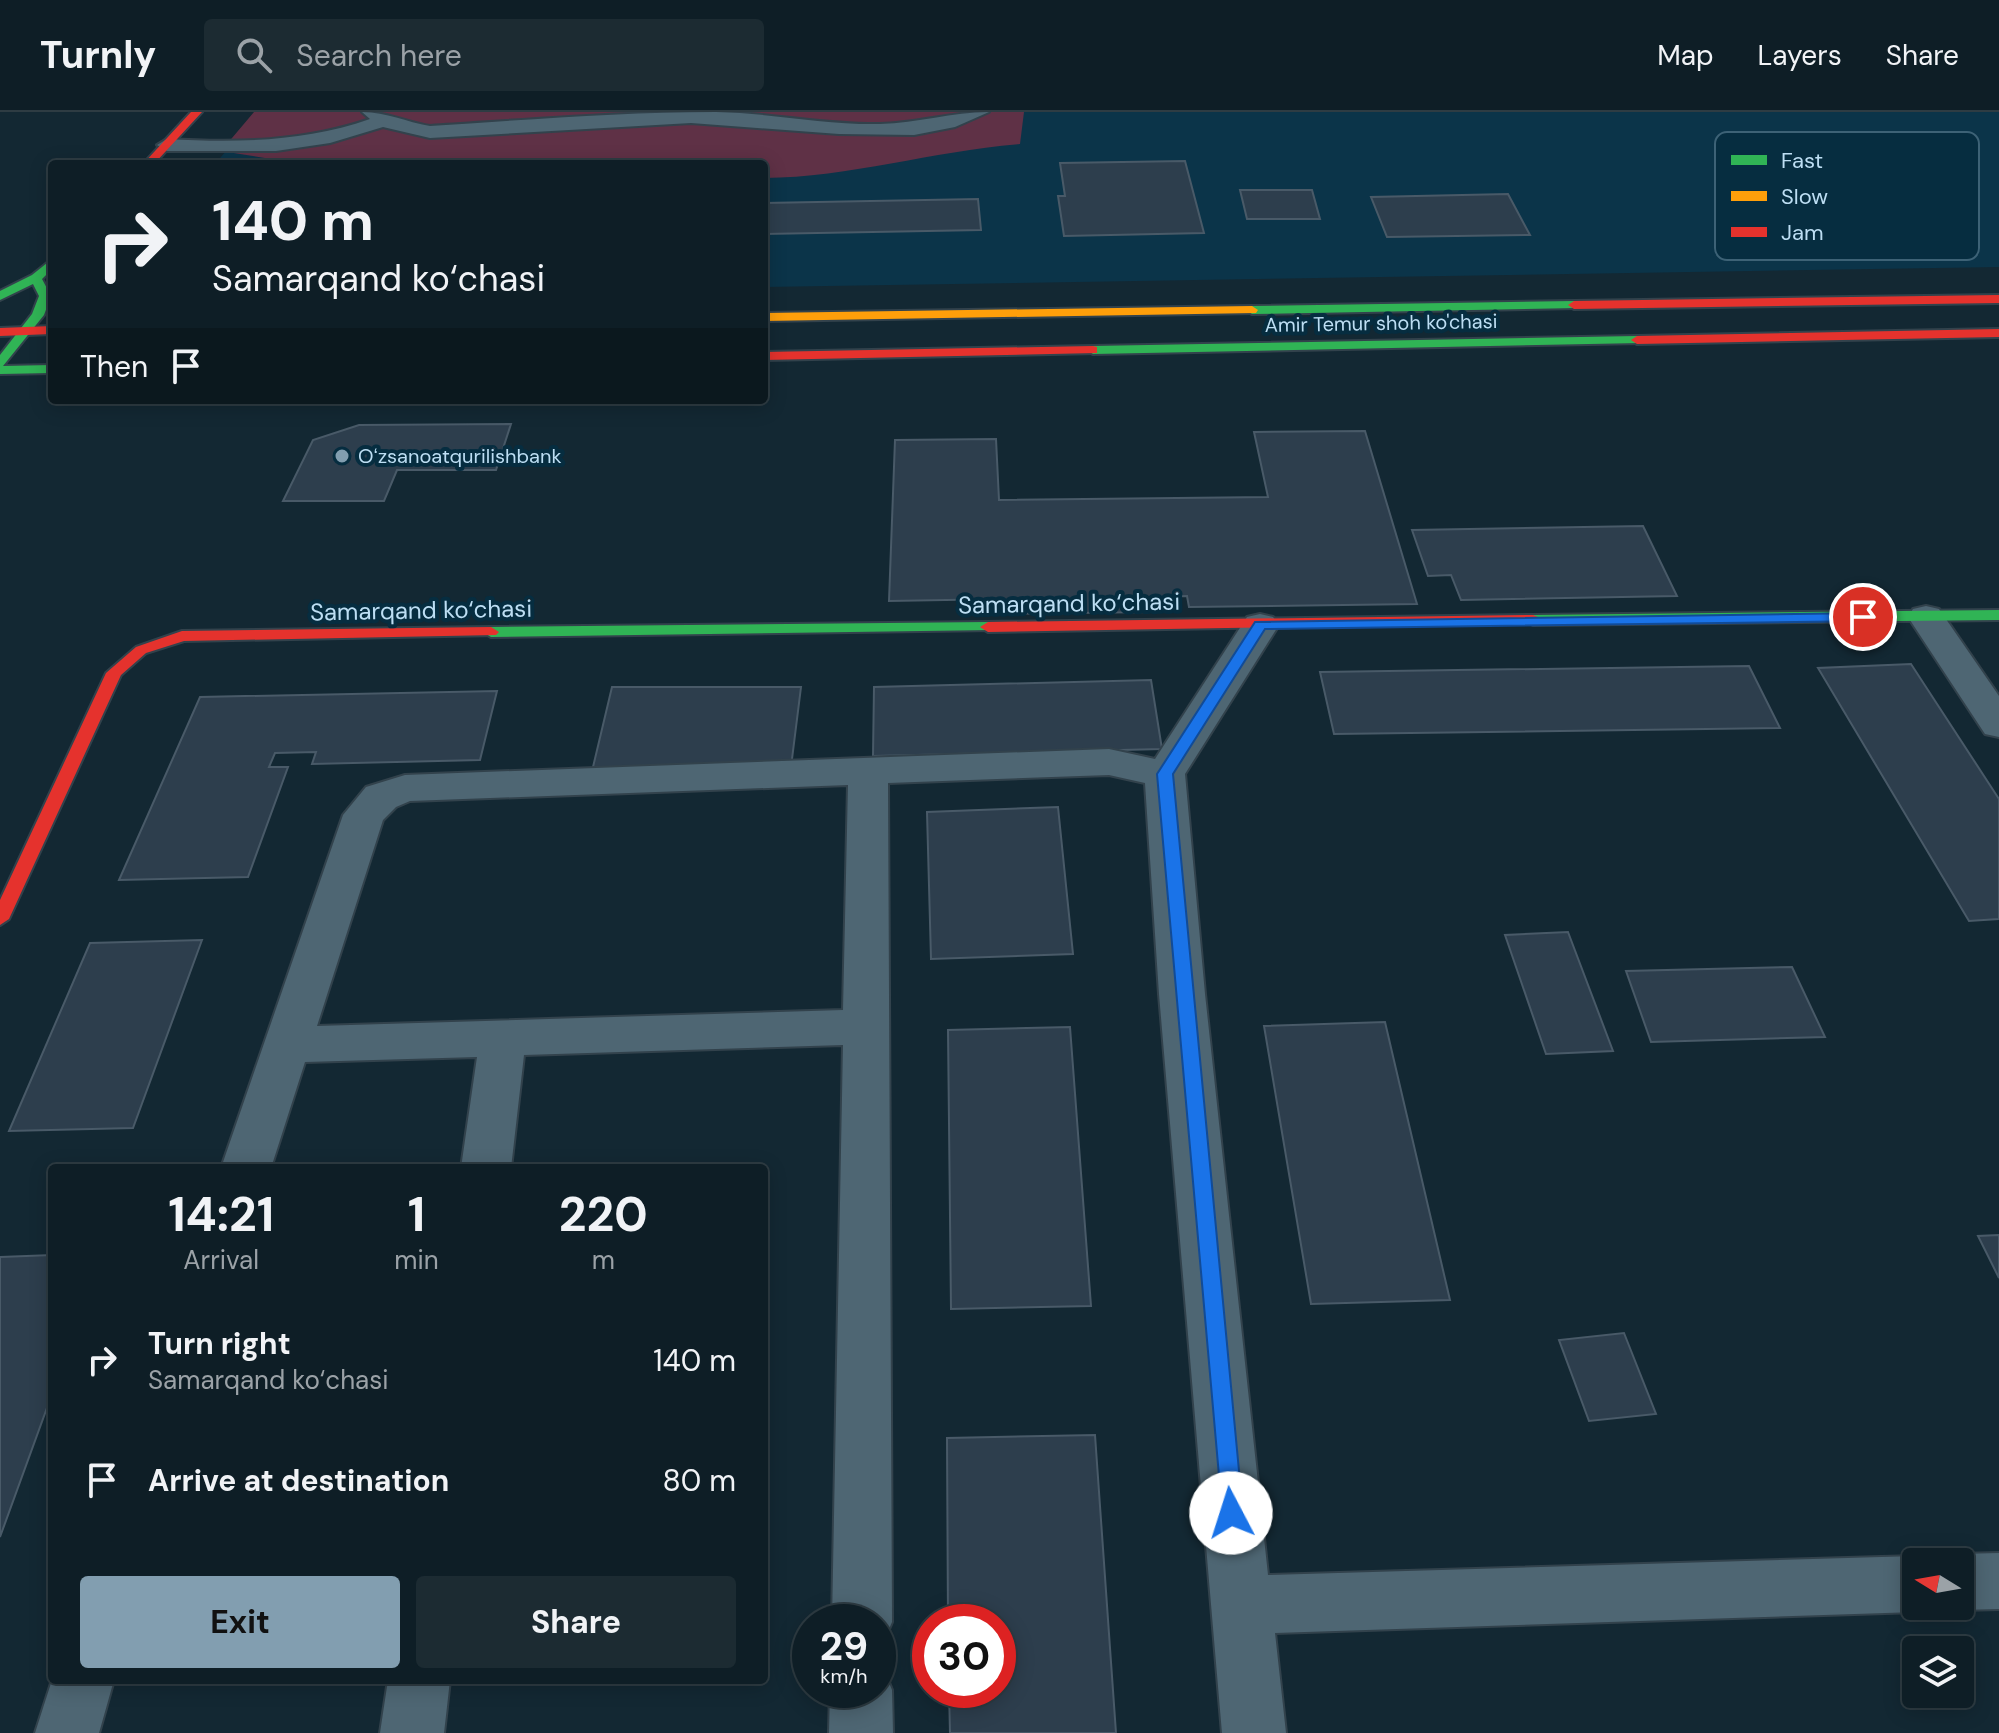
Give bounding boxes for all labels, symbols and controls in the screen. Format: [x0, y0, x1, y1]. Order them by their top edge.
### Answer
search box [204, 19, 764, 91]
text: Turnly [40, 30, 156, 80]
icon: search [232, 33, 276, 77]
text: Search here [296, 36, 462, 75]
text: Map [1657, 37, 1714, 74]
text: Layers [1758, 37, 1842, 74]
text: Share [1886, 37, 1959, 74]
legend [1715, 132, 1979, 260]
text: Fast [1781, 146, 1823, 175]
text: Slow [1781, 182, 1828, 211]
text: 140 m [212, 184, 374, 257]
icon: right [80, 192, 184, 296]
text: Jam [1781, 218, 1824, 247]
text: Samarqand ko‘chasi [212, 255, 545, 302]
street label: Amir Temur shoh ko'chasi [1264, 308, 1498, 338]
icon: arrive [164, 344, 208, 388]
text: Then [80, 347, 148, 386]
place label: Oʻzsanoatqurilishbank [358, 443, 561, 469]
marker: Oʻzsanoatqurilishbank [333, 447, 351, 465]
pin [1829, 583, 1897, 651]
street label: Samarqand ko‘chasi [958, 586, 1180, 620]
street label: Samarqand ko‘chasi [310, 593, 532, 627]
icon: arrive [1841, 595, 1885, 639]
text: 14:21 [168, 1183, 274, 1246]
text: 1 [408, 1183, 425, 1246]
text: 220 [559, 1183, 648, 1246]
text: Arrival [183, 1243, 259, 1277]
text: min [394, 1243, 439, 1277]
text: m [592, 1243, 615, 1277]
text: Turn right [148, 1324, 291, 1363]
icon: right [80, 1338, 124, 1382]
text: 140 m [653, 1341, 736, 1380]
text: Samarqand ko‘chasi [148, 1363, 389, 1397]
icon: arrive [80, 1458, 124, 1502]
text: Arrive at destination [148, 1461, 449, 1500]
text: 80 m [663, 1461, 736, 1500]
position arrow [1189, 1471, 1273, 1555]
north arrow [1902, 1548, 1974, 1620]
map controls [1902, 1548, 1974, 1708]
button: Exit [80, 1576, 400, 1668]
button: Share [416, 1576, 736, 1668]
speed limit sign: 30 [912, 1604, 1016, 1708]
text: 29 [820, 1620, 868, 1672]
button: layers [1902, 1636, 1974, 1708]
text: km/h [820, 1663, 868, 1689]

